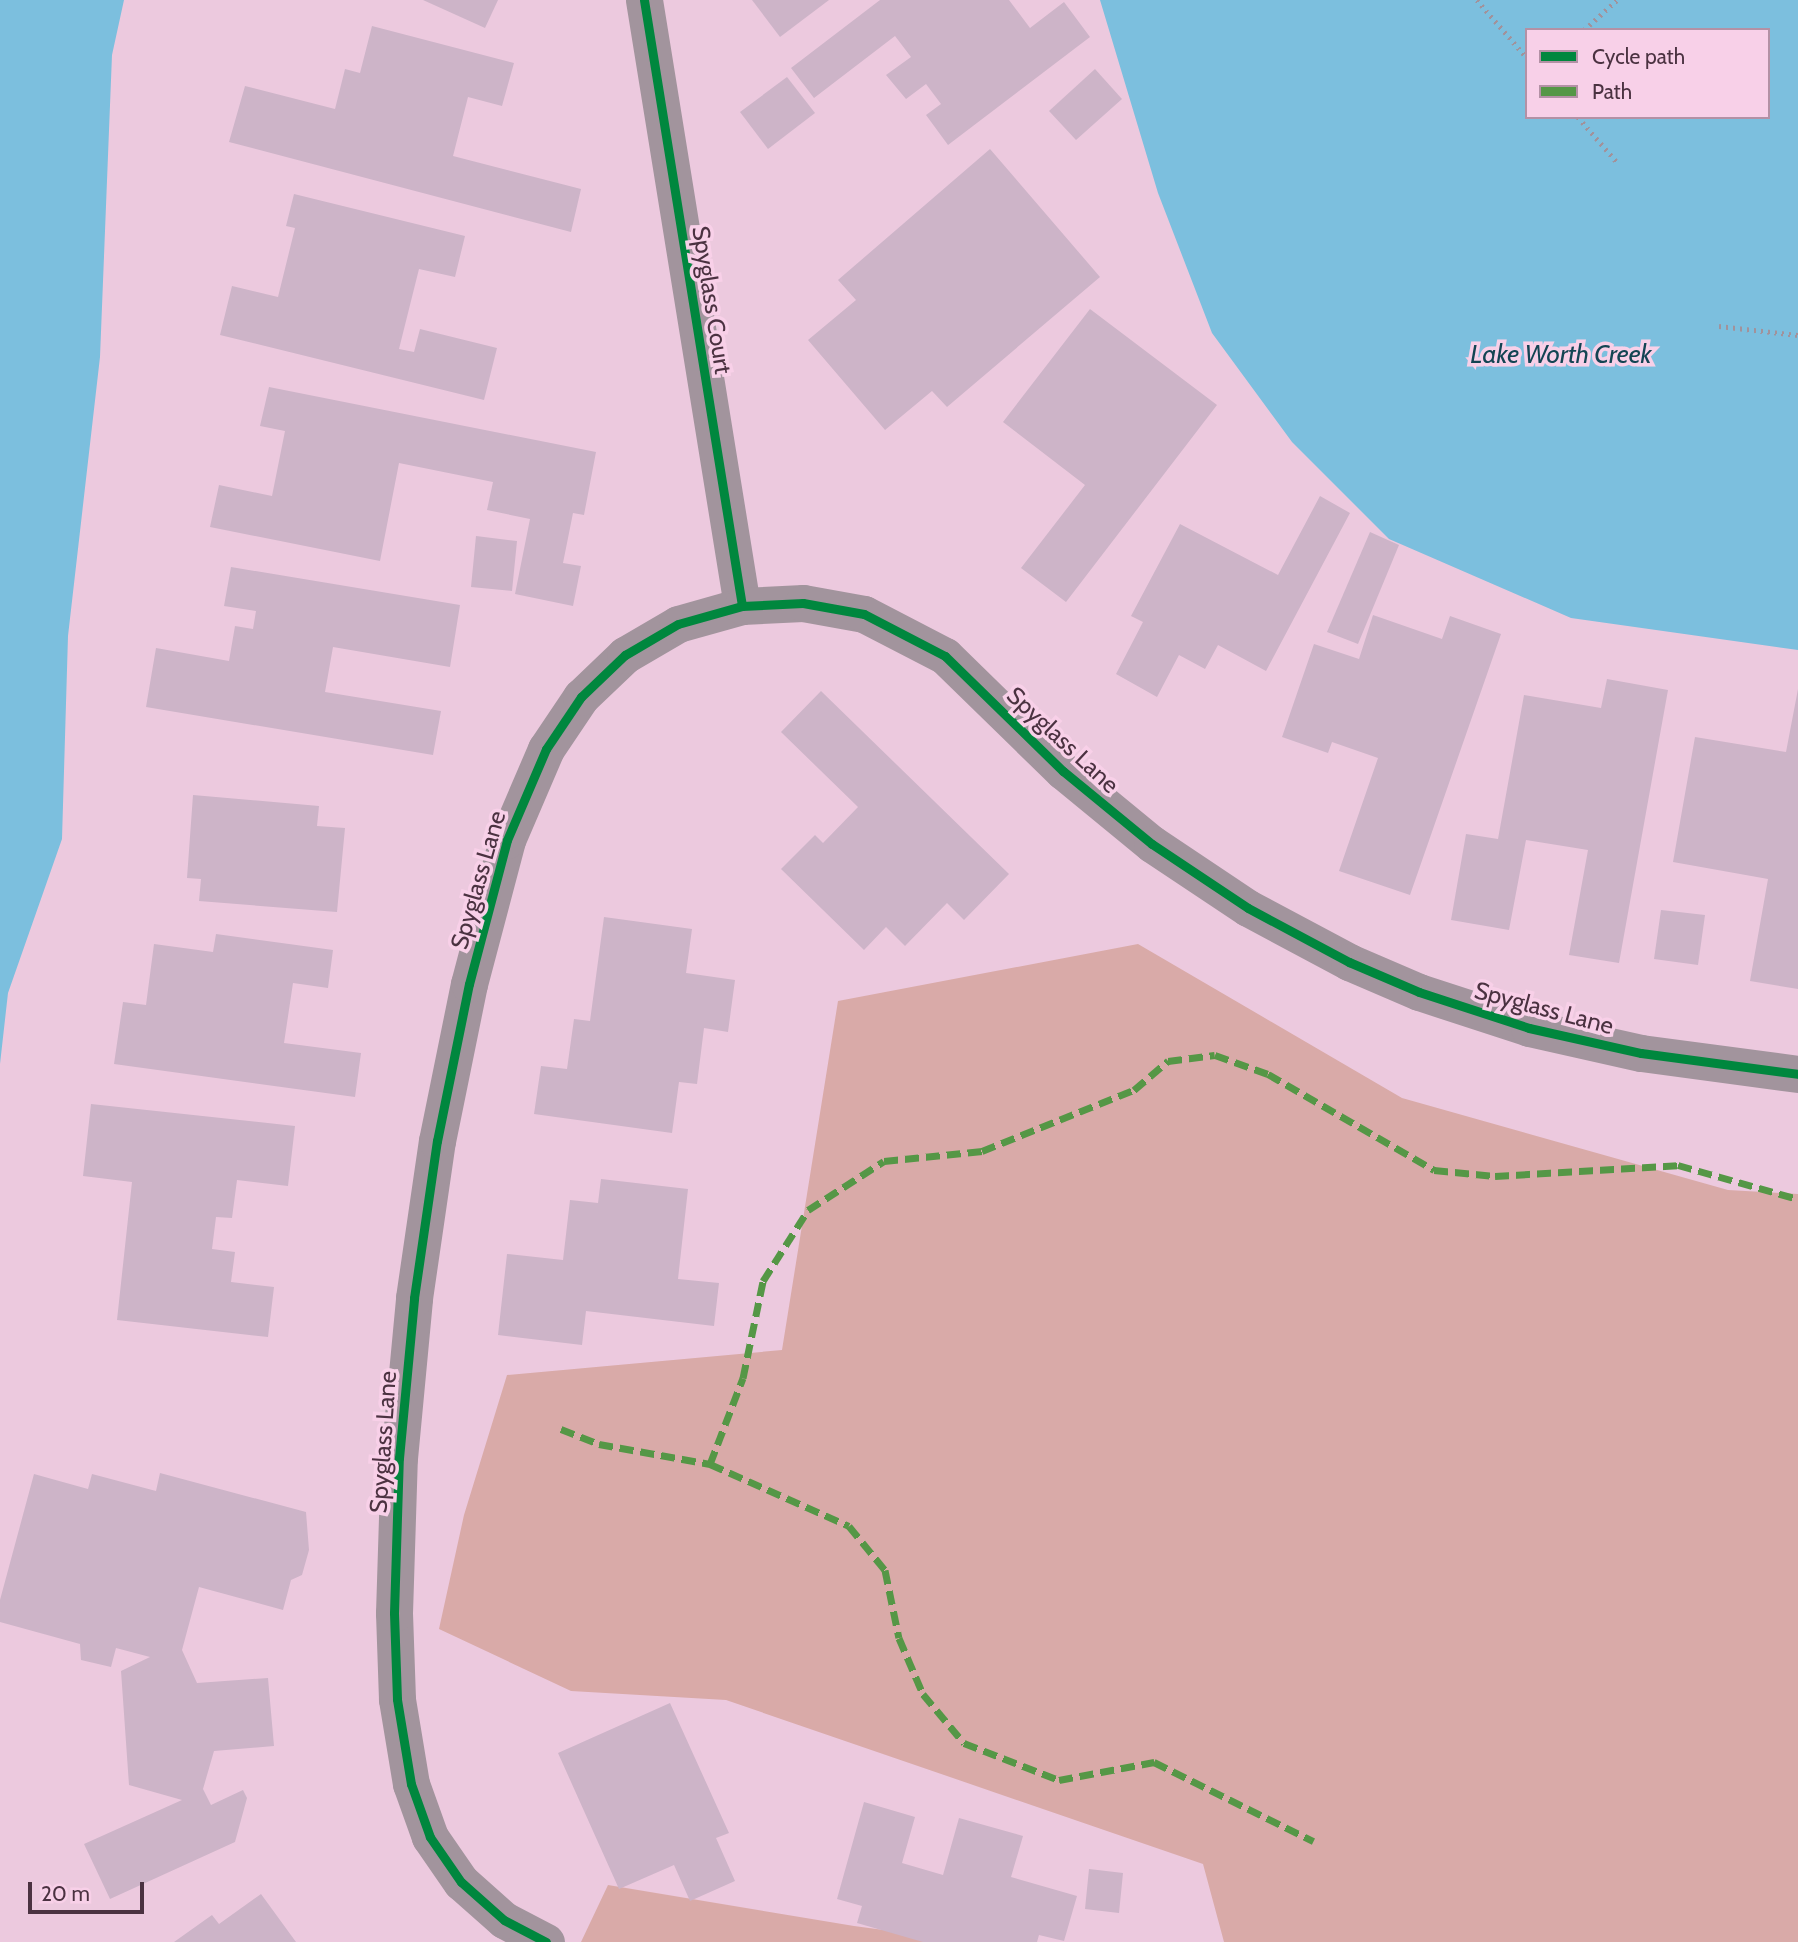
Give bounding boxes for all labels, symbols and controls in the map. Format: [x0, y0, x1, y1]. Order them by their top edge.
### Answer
legend [1525, 28, 1770, 119]
text: Cycle path [1592, 44, 1685, 69]
text: Path [1592, 79, 1632, 104]
street label: Spyglass Court [686, 224, 738, 376]
water label: Lake Worth Creek [1470, 339, 1652, 371]
street label: Spyglass Lane [1001, 681, 1125, 799]
street label: Spyglass Lane [445, 807, 511, 953]
street label: Spyglass Lane [1471, 976, 1617, 1040]
street label: Spyglass Lane [364, 1370, 402, 1514]
scale bar [32, 1868, 147, 1912]
text: 20 m [41, 1881, 90, 1906]

